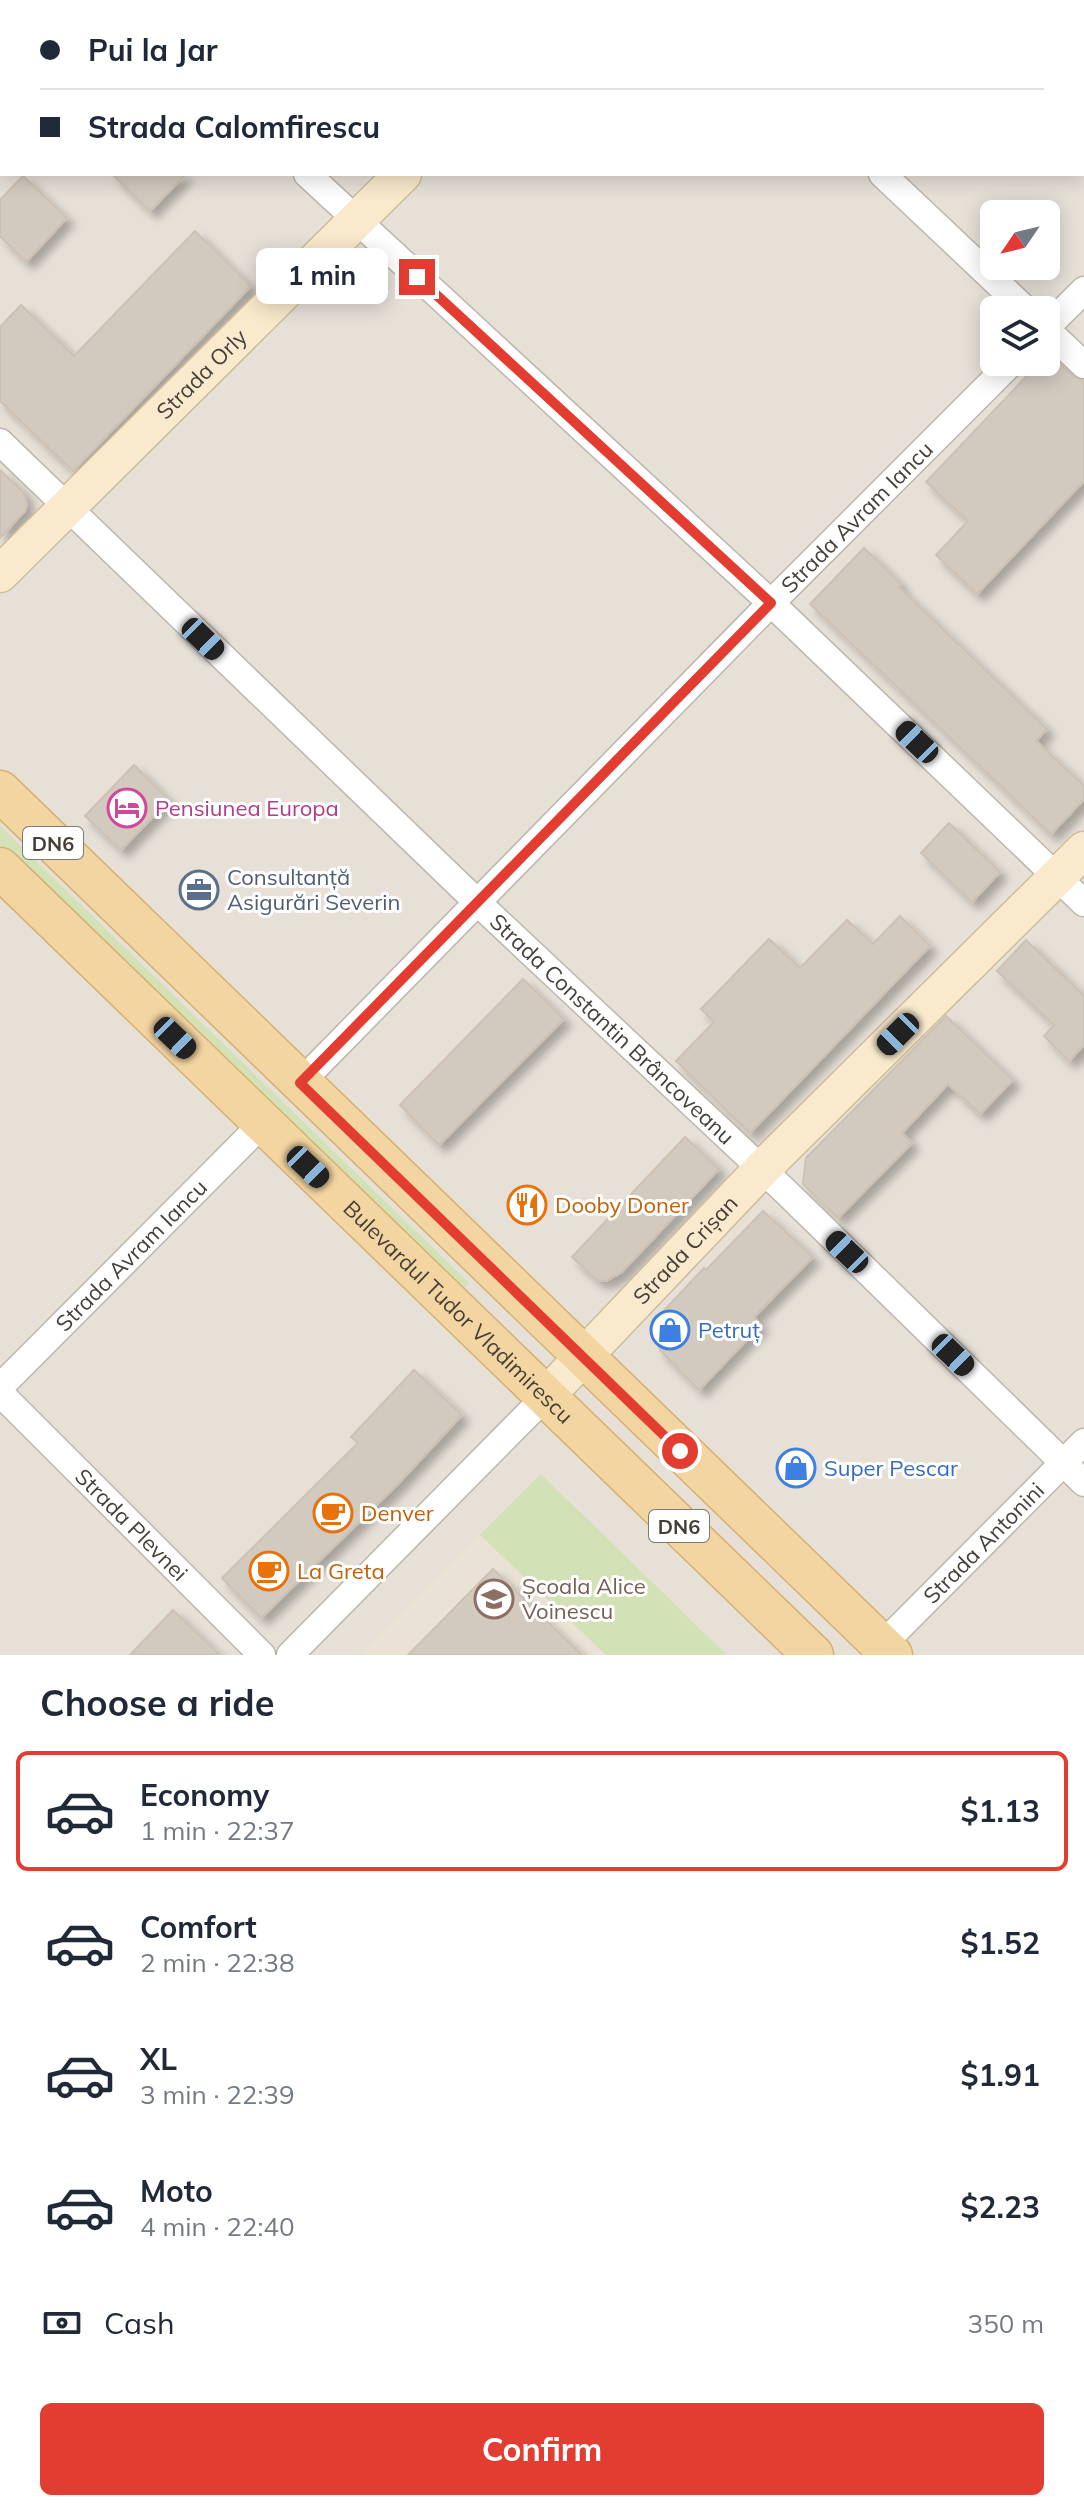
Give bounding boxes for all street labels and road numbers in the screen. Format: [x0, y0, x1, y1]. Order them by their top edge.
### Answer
street label: Strada Orly [150, 323, 253, 425]
street label: Strada Avram Iancu [775, 435, 939, 599]
road number: DN6 [23, 827, 83, 859]
street label: Strada Constantin Brâncoveanu [484, 907, 740, 1150]
street label: Strada Avram Iancu [50, 1173, 213, 1337]
street label: Strada Crișan [627, 1189, 744, 1310]
street label: Bulevardul Tudor Vladimirescu [338, 1194, 579, 1429]
street label: Strada Plevnei [69, 1462, 194, 1587]
street label: Strada Antonini [917, 1476, 1050, 1610]
road number: DN6 [649, 1510, 709, 1542]

